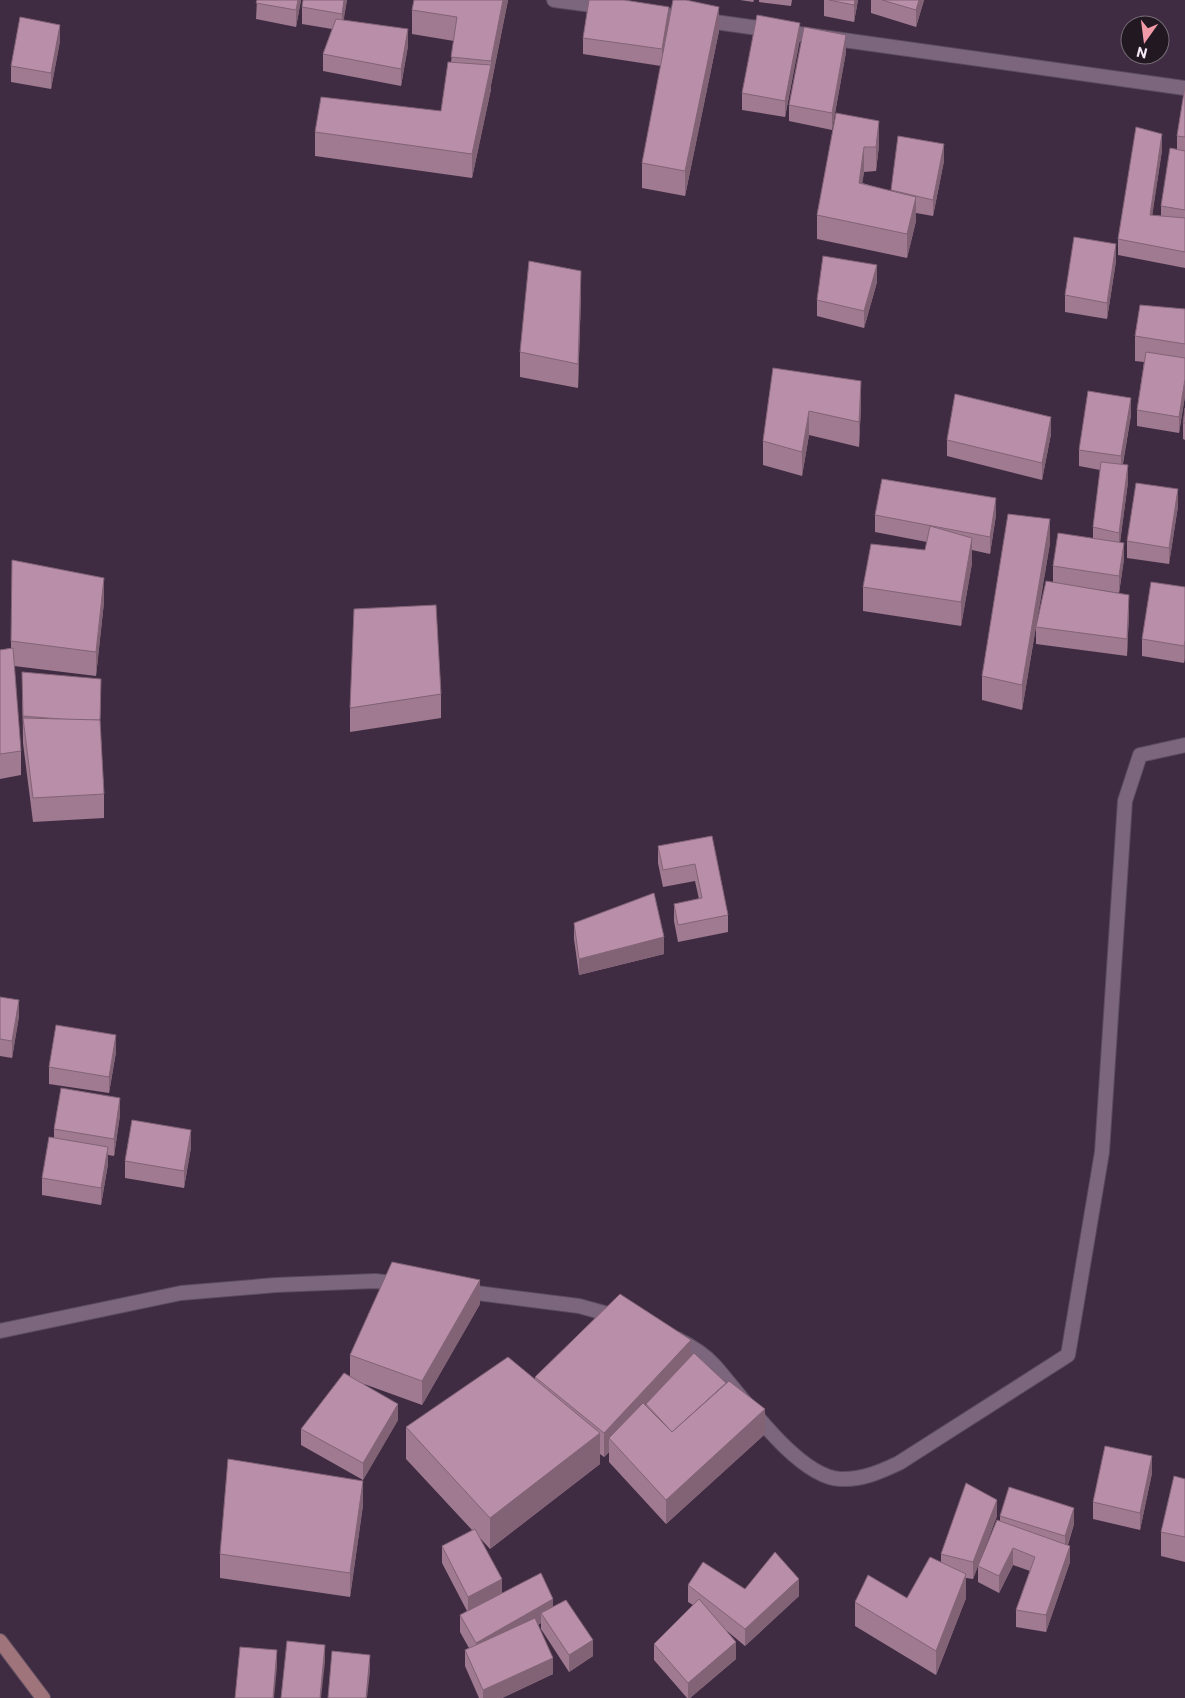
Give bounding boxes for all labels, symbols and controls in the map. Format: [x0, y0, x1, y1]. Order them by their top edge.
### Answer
north arrow [1120, 15, 1170, 65]
text: N [1135, 44, 1149, 63]

